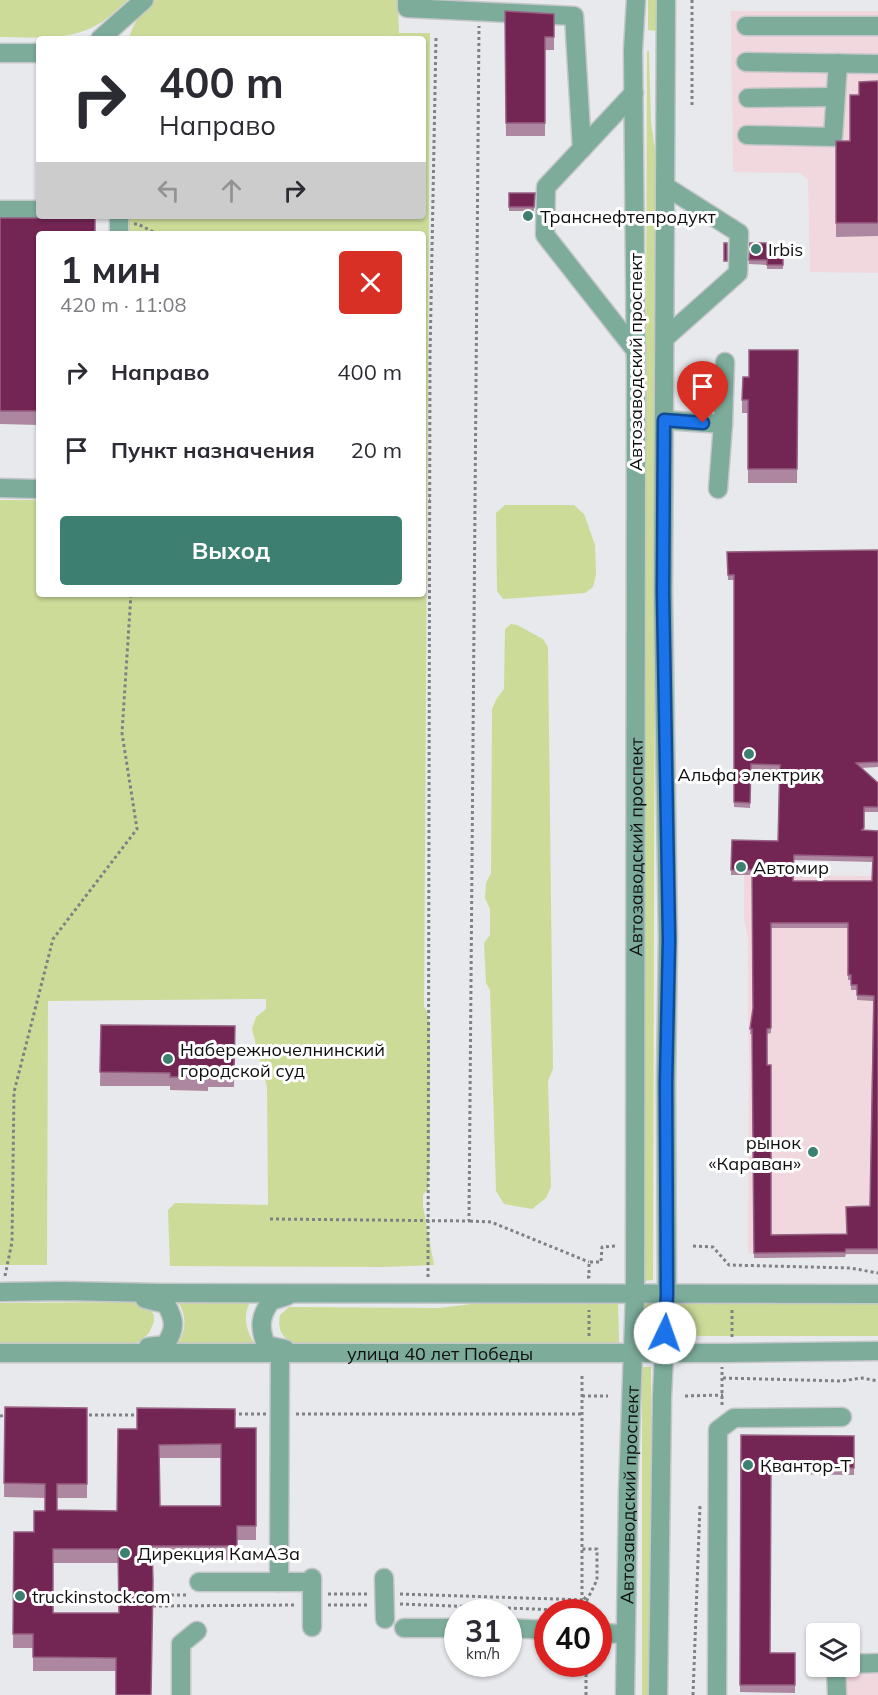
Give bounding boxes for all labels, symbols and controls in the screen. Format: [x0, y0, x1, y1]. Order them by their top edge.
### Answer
text: 400 m [159, 56, 284, 109]
icon: right [60, 60, 138, 138]
text: Направо [159, 108, 276, 142]
icon: left [152, 174, 185, 207]
icon: ahead [215, 174, 248, 207]
icon: right [278, 174, 311, 207]
place label: Транснефтепродукт [540, 205, 716, 228]
marker: Транснефтепродукт [521, 209, 535, 223]
place label: Irbis [768, 238, 803, 261]
marker: Irbis [749, 242, 763, 256]
text: 1 мин [60, 247, 161, 292]
button: close [339, 251, 402, 314]
street label: Автозаводский проспект [624, 252, 647, 471]
text: 420 m · 11:08 [60, 292, 186, 317]
icon: right [60, 356, 93, 389]
text: Направо [111, 358, 209, 386]
text: 400 m [337, 358, 402, 386]
pin [677, 361, 728, 423]
icon: arrive [686, 370, 719, 403]
icon: arrive [60, 434, 93, 467]
text: Пункт назначения [111, 436, 315, 464]
text: 20 m [351, 436, 402, 464]
button: Выход [60, 516, 402, 585]
street label: Автозаводский проспект [624, 737, 647, 956]
marker: Альфа электрик [742, 747, 756, 761]
place label: Альфа электрик [677, 763, 821, 786]
place label: Автомир [753, 856, 829, 879]
marker: Автомир [734, 860, 748, 874]
place label: Набережночелнинский городской суд [180, 1038, 385, 1082]
marker: Набережночелнинский городской суд [161, 1052, 175, 1066]
place label: рынок «Караван» [708, 1131, 801, 1175]
marker: рынок «Караван» [806, 1145, 820, 1159]
position arrow [633, 1301, 697, 1365]
street label: улица 40 лет Победы [347, 1342, 533, 1365]
street label: Автозаводский проспект [615, 1385, 643, 1604]
place label: Квантор-Т [760, 1454, 851, 1477]
marker: Квантор-Т [741, 1458, 755, 1472]
place label: Дирекция КамАЗа [137, 1542, 300, 1565]
marker: Дирекция КамАЗа [118, 1546, 132, 1560]
place label: truckinstock.com [32, 1585, 170, 1608]
marker: truckinstock.com [13, 1589, 27, 1603]
speed limit sign: 40 [534, 1599, 612, 1677]
text: 31 [465, 1612, 501, 1650]
map controls [806, 1623, 860, 1677]
button: layers [806, 1623, 860, 1677]
text: km/h [466, 1644, 500, 1663]

